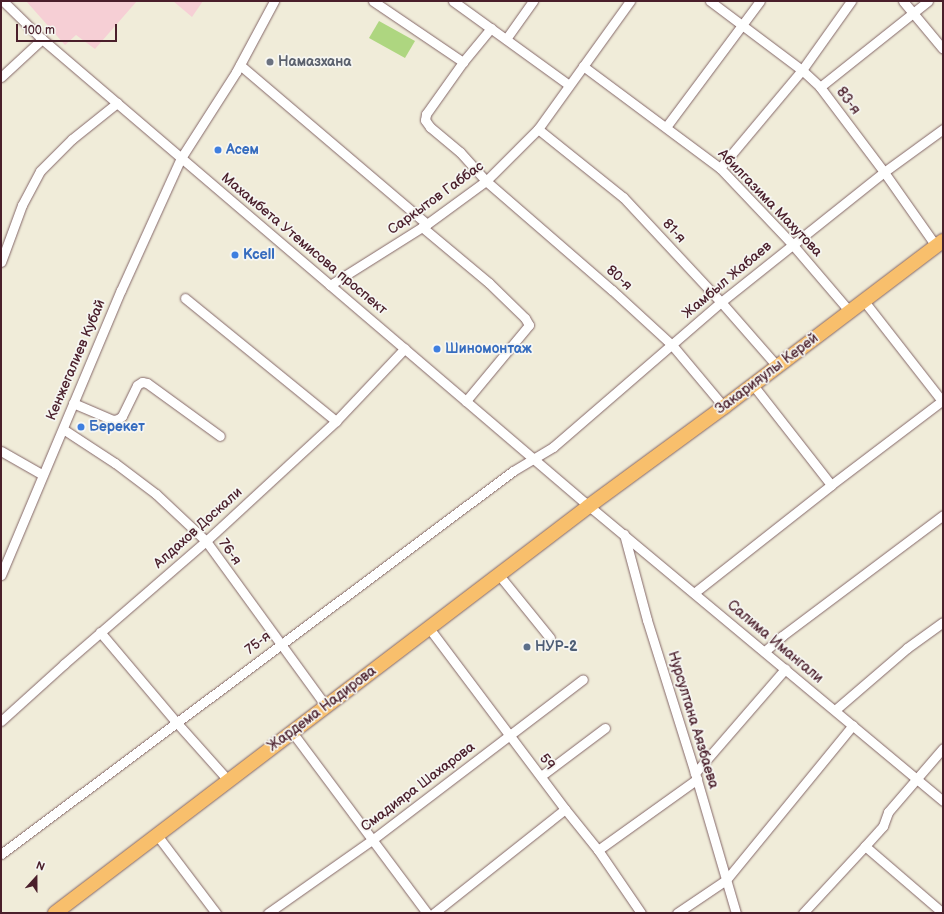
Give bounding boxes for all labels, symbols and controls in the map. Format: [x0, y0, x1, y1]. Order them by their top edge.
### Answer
scale bar [18, 16, 119, 42]
text: 100 m [23, 23, 55, 38]
place label: Намазхана [278, 54, 351, 70]
marker: Намазхана [265, 57, 275, 67]
street label: 83-я [832, 84, 864, 118]
place label: Асем [226, 142, 259, 158]
marker: Асем [213, 145, 223, 155]
street label: Абилгазима Махутова [714, 146, 826, 260]
street label: Саркытов Габбас [385, 158, 487, 238]
street label: Махамбета Утемисова проспект [218, 170, 390, 318]
street label: 81-я [659, 216, 689, 246]
street label: Жамбыл Жабаев [679, 238, 775, 322]
place label: Kcell [243, 247, 275, 263]
marker: Kcell [230, 250, 240, 260]
street label: 80-я [602, 262, 636, 294]
street label: Кенжегалиев Кубай [43, 297, 109, 423]
street label: Закарияулы Керей [712, 330, 822, 418]
place label: Шиномонтаж [445, 341, 532, 357]
marker: Шиномонтаж [432, 344, 442, 354]
place label: Берекет [89, 419, 145, 435]
marker: Берекет [76, 422, 86, 432]
street label: Алдахов Доскали [150, 484, 246, 572]
street label: 76-я [215, 536, 245, 568]
street label: Салима Имангали [724, 597, 826, 687]
street label: 75-я [242, 628, 274, 658]
place label: НУР-2 [535, 639, 577, 655]
marker: НУР-2 [522, 642, 532, 652]
street label: Нурсултана Аязбаева [664, 649, 722, 791]
street label: Жардема Надирова [264, 663, 380, 755]
street label: Смадияра Шахарова [358, 739, 478, 835]
street label: 59 [535, 751, 559, 773]
north arrow [16, 858, 56, 898]
text: N [34, 859, 47, 874]

